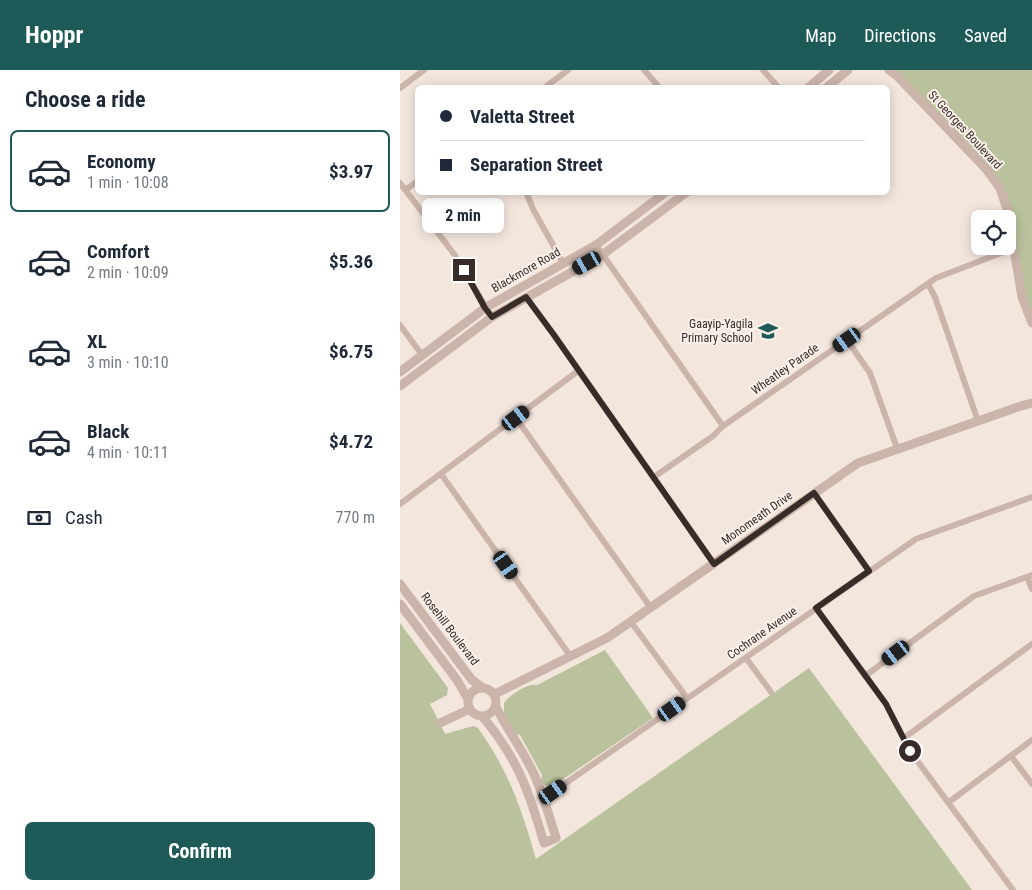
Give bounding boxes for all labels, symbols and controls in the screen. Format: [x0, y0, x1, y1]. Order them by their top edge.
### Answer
text: Hoppr [25, 21, 83, 49]
text: Map [805, 25, 836, 46]
text: Directions [864, 25, 936, 46]
text: Saved [964, 25, 1007, 46]
text: Choose a ride [25, 87, 146, 112]
street label: St Georges Boulevard [925, 88, 1005, 172]
text: Valetta Street [470, 105, 575, 128]
icon: car [27, 149, 72, 194]
text: Economy [87, 150, 156, 173]
text: Separation Street [470, 153, 603, 176]
text: $3.97 [329, 160, 373, 183]
text: 1 min · 10:08 [87, 173, 169, 192]
callout: 2 min [423, 198, 505, 232]
text: 2 min [445, 206, 481, 225]
map controls [971, 210, 1016, 255]
button: locate [971, 210, 1016, 255]
icon: car [27, 239, 72, 284]
text: Comfort [87, 240, 150, 263]
street label: Blackmore Road [489, 245, 563, 295]
car [570, 249, 603, 277]
text: $5.36 [329, 250, 373, 273]
route end [453, 259, 475, 281]
text: 2 min · 10:09 [87, 263, 169, 282]
place label: Gaayip-Yagila Primary School [681, 317, 753, 345]
school or university icon: Gaayip-Yagila Primary School [757, 320, 779, 342]
car [830, 325, 863, 355]
icon: car [27, 329, 72, 374]
text: XL [87, 330, 107, 353]
text: $6.75 [329, 340, 373, 363]
street label: Wheatley Parade [749, 340, 822, 397]
text: 3 min · 10:10 [87, 353, 169, 372]
car [499, 403, 532, 433]
icon: car [27, 419, 72, 464]
text: Black [87, 420, 129, 443]
text: $4.72 [329, 430, 373, 453]
text: 4 min · 10:11 [87, 443, 169, 462]
street label: Monomeath Drive [719, 488, 795, 548]
icon: cash [25, 504, 53, 532]
text: Cash [65, 506, 103, 529]
text: 770 m [336, 508, 375, 527]
car [491, 548, 520, 582]
street label: Rosehill Boulevard [418, 590, 482, 668]
street label: Cochrane Avenue [724, 604, 800, 662]
car [879, 638, 912, 668]
car [655, 694, 688, 724]
route start [899, 740, 921, 762]
car [536, 777, 569, 807]
button: Confirm [25, 822, 375, 880]

